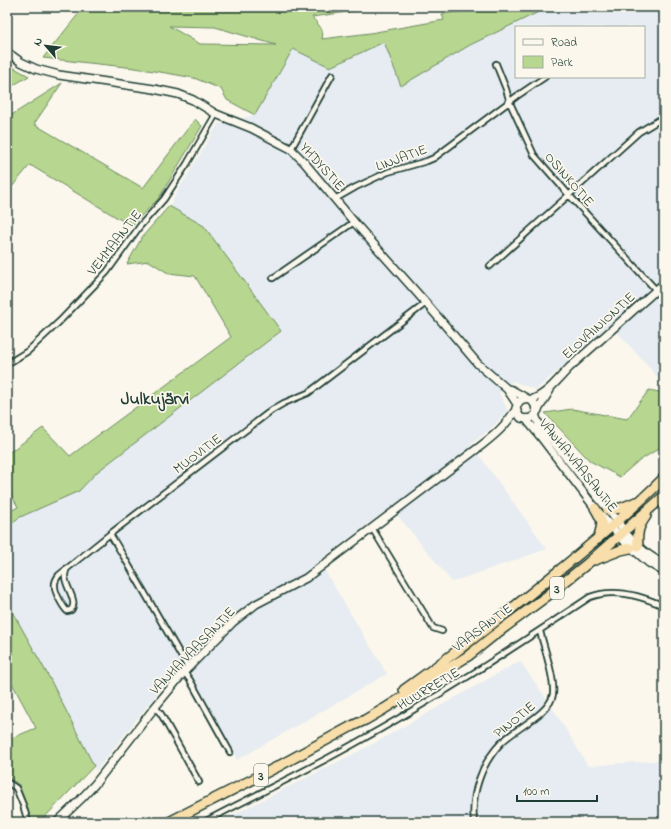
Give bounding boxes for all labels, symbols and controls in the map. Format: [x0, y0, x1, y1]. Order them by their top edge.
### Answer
north arrow [26, 26, 66, 66]
legend [515, 26, 645, 78]
text: Road [551, 34, 577, 52]
text: N [29, 35, 47, 49]
text: Park [551, 54, 573, 72]
street label: YHDYSTIE [294, 138, 349, 196]
street label: LINJATIE [373, 139, 430, 177]
street label: OSINKOTIE [539, 148, 599, 212]
street label: VEHMAANTIE [82, 206, 148, 281]
street label: ELOVAINIONTIE [558, 287, 640, 365]
district label: Julkujärvi [121, 387, 189, 413]
street label: VANHA VAASANTIE [533, 414, 622, 517]
street label: MUOVITIE [169, 429, 227, 480]
road number: 3 [550, 577, 564, 599]
street label: VAASANTIE [448, 599, 517, 658]
street label: VANHA VAASANTIE [145, 602, 241, 701]
street label: HUURRETIE [394, 662, 464, 716]
street label: PINOTIE [489, 697, 541, 744]
road number: 3 [254, 764, 268, 786]
scale bar [517, 777, 597, 803]
text: 100 m [523, 783, 550, 801]

